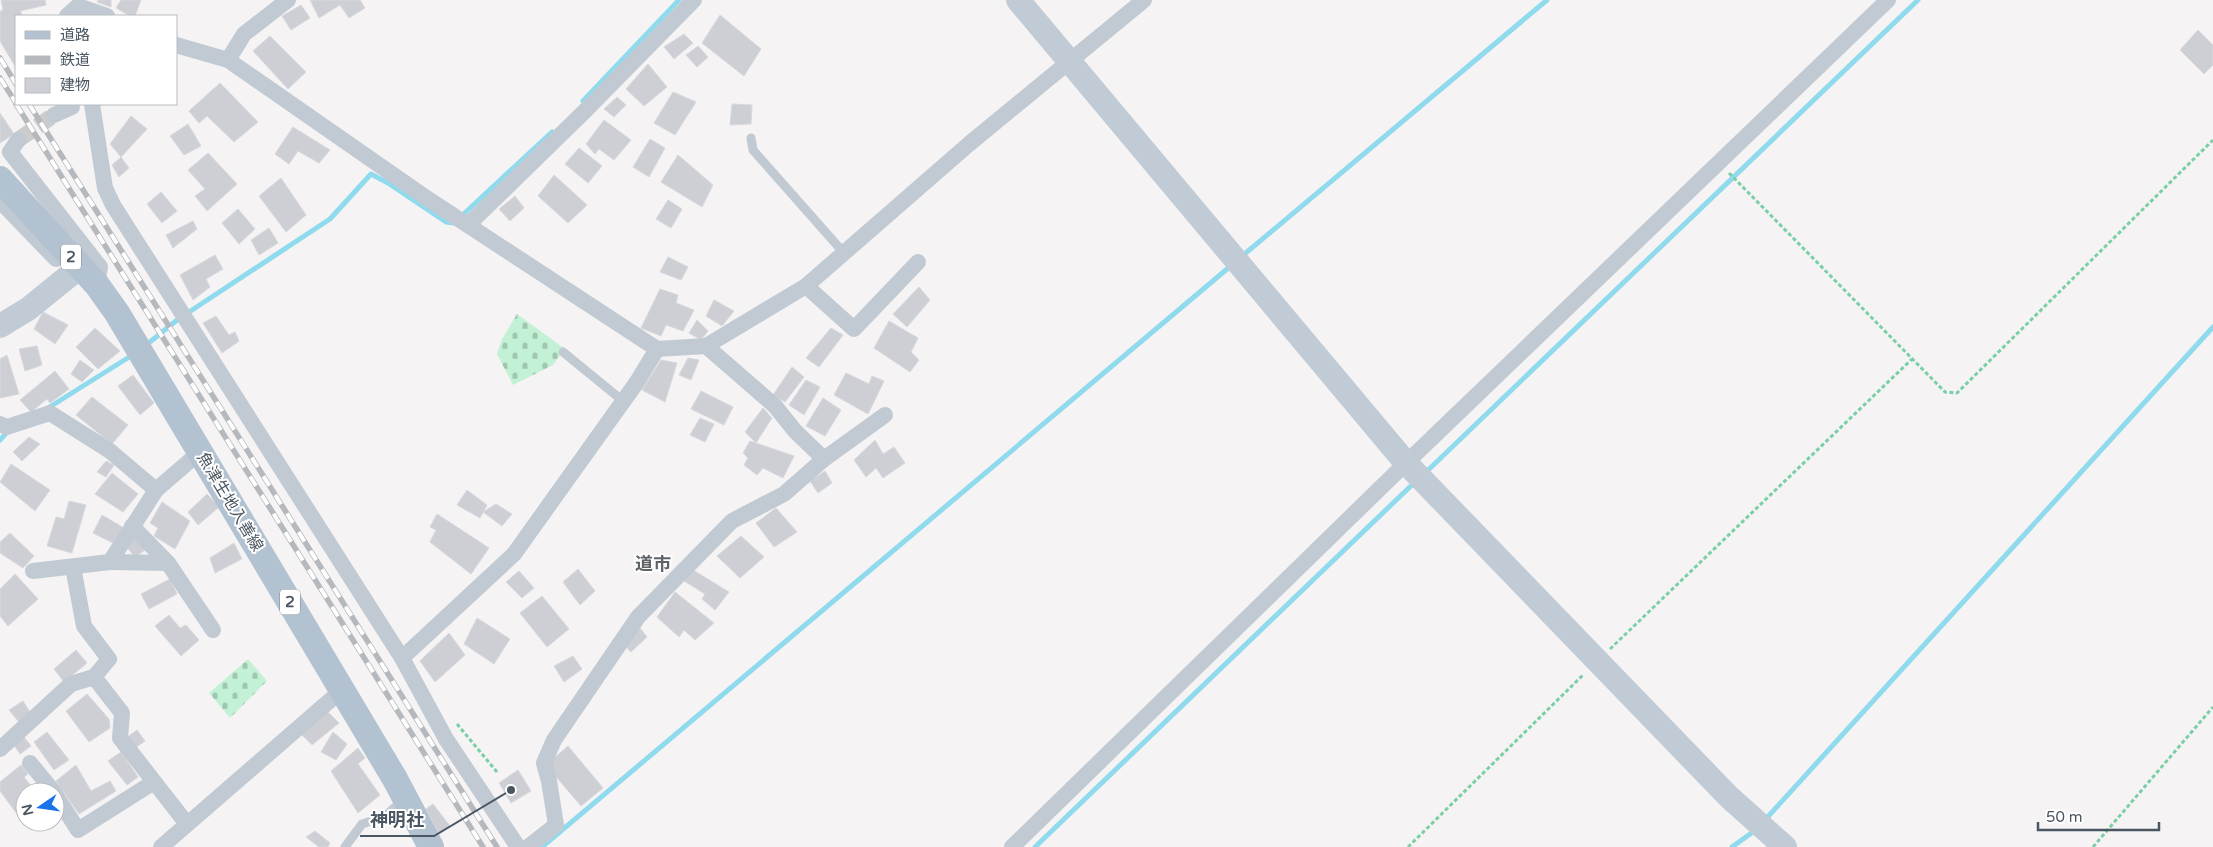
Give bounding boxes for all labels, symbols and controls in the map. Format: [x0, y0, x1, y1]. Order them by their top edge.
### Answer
legend [15, 15, 178, 105]
text: 道路 [60, 26, 90, 44]
text: 鉄道 [60, 51, 90, 69]
text: 建物 [60, 76, 90, 94]
road number: 2 [61, 244, 81, 270]
street label: 魚津生地入善線 [193, 449, 267, 555]
district label: 道市 [635, 553, 671, 575]
road number: 2 [280, 590, 300, 614]
north arrow [15, 782, 65, 832]
scale bar [2038, 800, 2159, 832]
text: N [18, 802, 37, 817]
callout: 神明社 [360, 803, 434, 836]
text: 50 m [2046, 808, 2083, 826]
text: 神明社 [370, 809, 424, 831]

